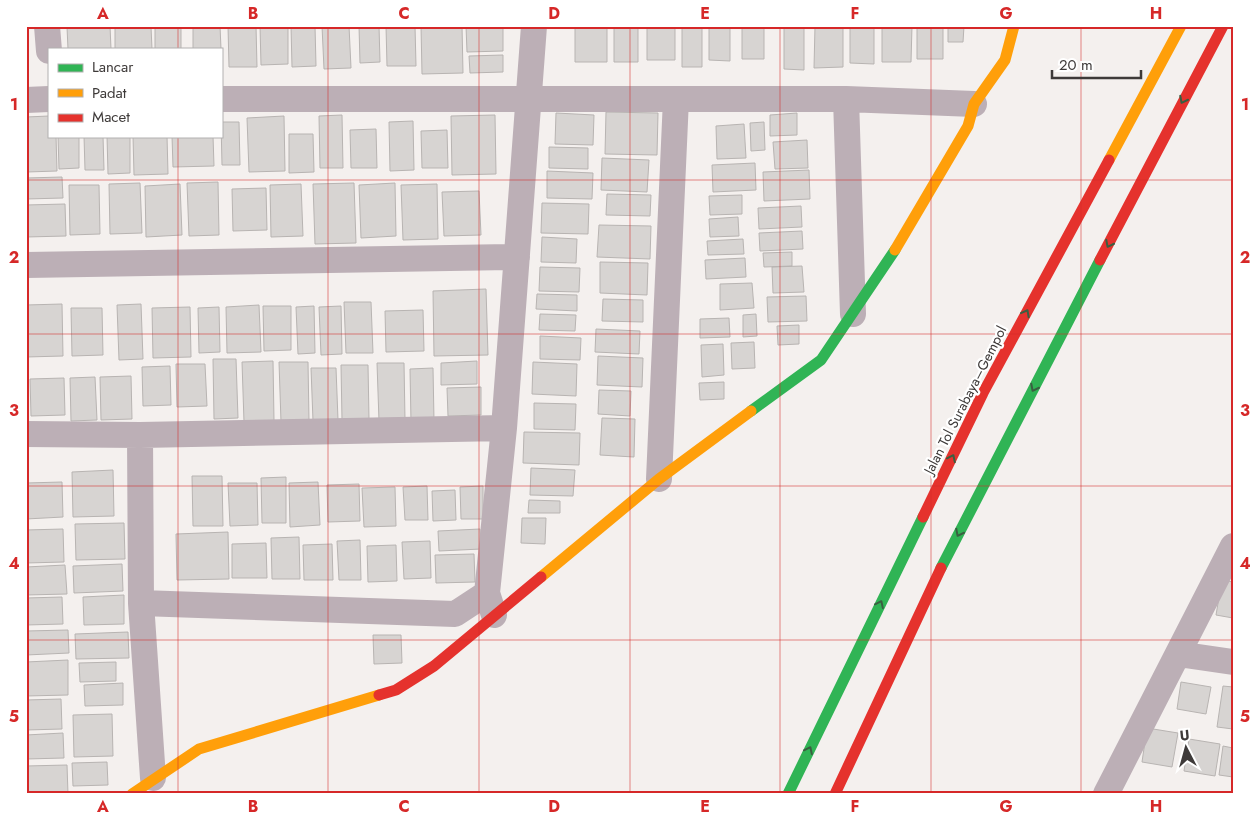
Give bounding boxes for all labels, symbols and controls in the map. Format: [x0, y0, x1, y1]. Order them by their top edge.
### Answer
text: A [96, 2, 109, 25]
text: B [248, 2, 258, 25]
text: C [398, 2, 410, 25]
text: D [548, 2, 560, 25]
text: E [700, 2, 710, 25]
text: F [851, 2, 859, 25]
text: G [999, 2, 1013, 25]
text: H [1150, 2, 1162, 25]
legend [48, 48, 222, 138]
scale bar [1052, 48, 1140, 80]
text: 20 m [1059, 54, 1093, 76]
text: Lancar [92, 56, 134, 78]
text: Padat [92, 82, 127, 104]
text: 1 [10, 93, 18, 116]
text: 1 [1241, 93, 1249, 116]
one-way arrow [1179, 95, 1189, 104]
text: Macet [92, 106, 130, 128]
one-way arrow [1105, 239, 1115, 248]
text: 2 [9, 246, 19, 269]
text: 2 [1240, 246, 1250, 269]
one-way arrow [1020, 310, 1030, 319]
street label: Jalan Tol Surabaya–Gempol [918, 322, 1011, 479]
one-way arrow [1030, 383, 1040, 392]
text: 3 [9, 399, 19, 422]
text: 3 [1240, 399, 1250, 422]
one-way arrow [945, 454, 956, 463]
one-way arrow [955, 528, 965, 537]
text: 4 [8, 552, 20, 575]
text: 4 [1239, 552, 1251, 575]
one-way arrow [874, 600, 884, 609]
text: 5 [9, 705, 19, 728]
text: 5 [1240, 705, 1250, 728]
north arrow [1162, 722, 1212, 772]
text: U [1179, 725, 1191, 746]
one-way arrow [803, 746, 813, 755]
text: A [96, 795, 109, 818]
text: B [248, 795, 258, 818]
text: C [398, 795, 410, 818]
text: D [548, 795, 560, 818]
text: E [700, 795, 710, 818]
text: F [851, 795, 859, 818]
text: G [999, 795, 1013, 818]
text: H [1150, 795, 1162, 818]

